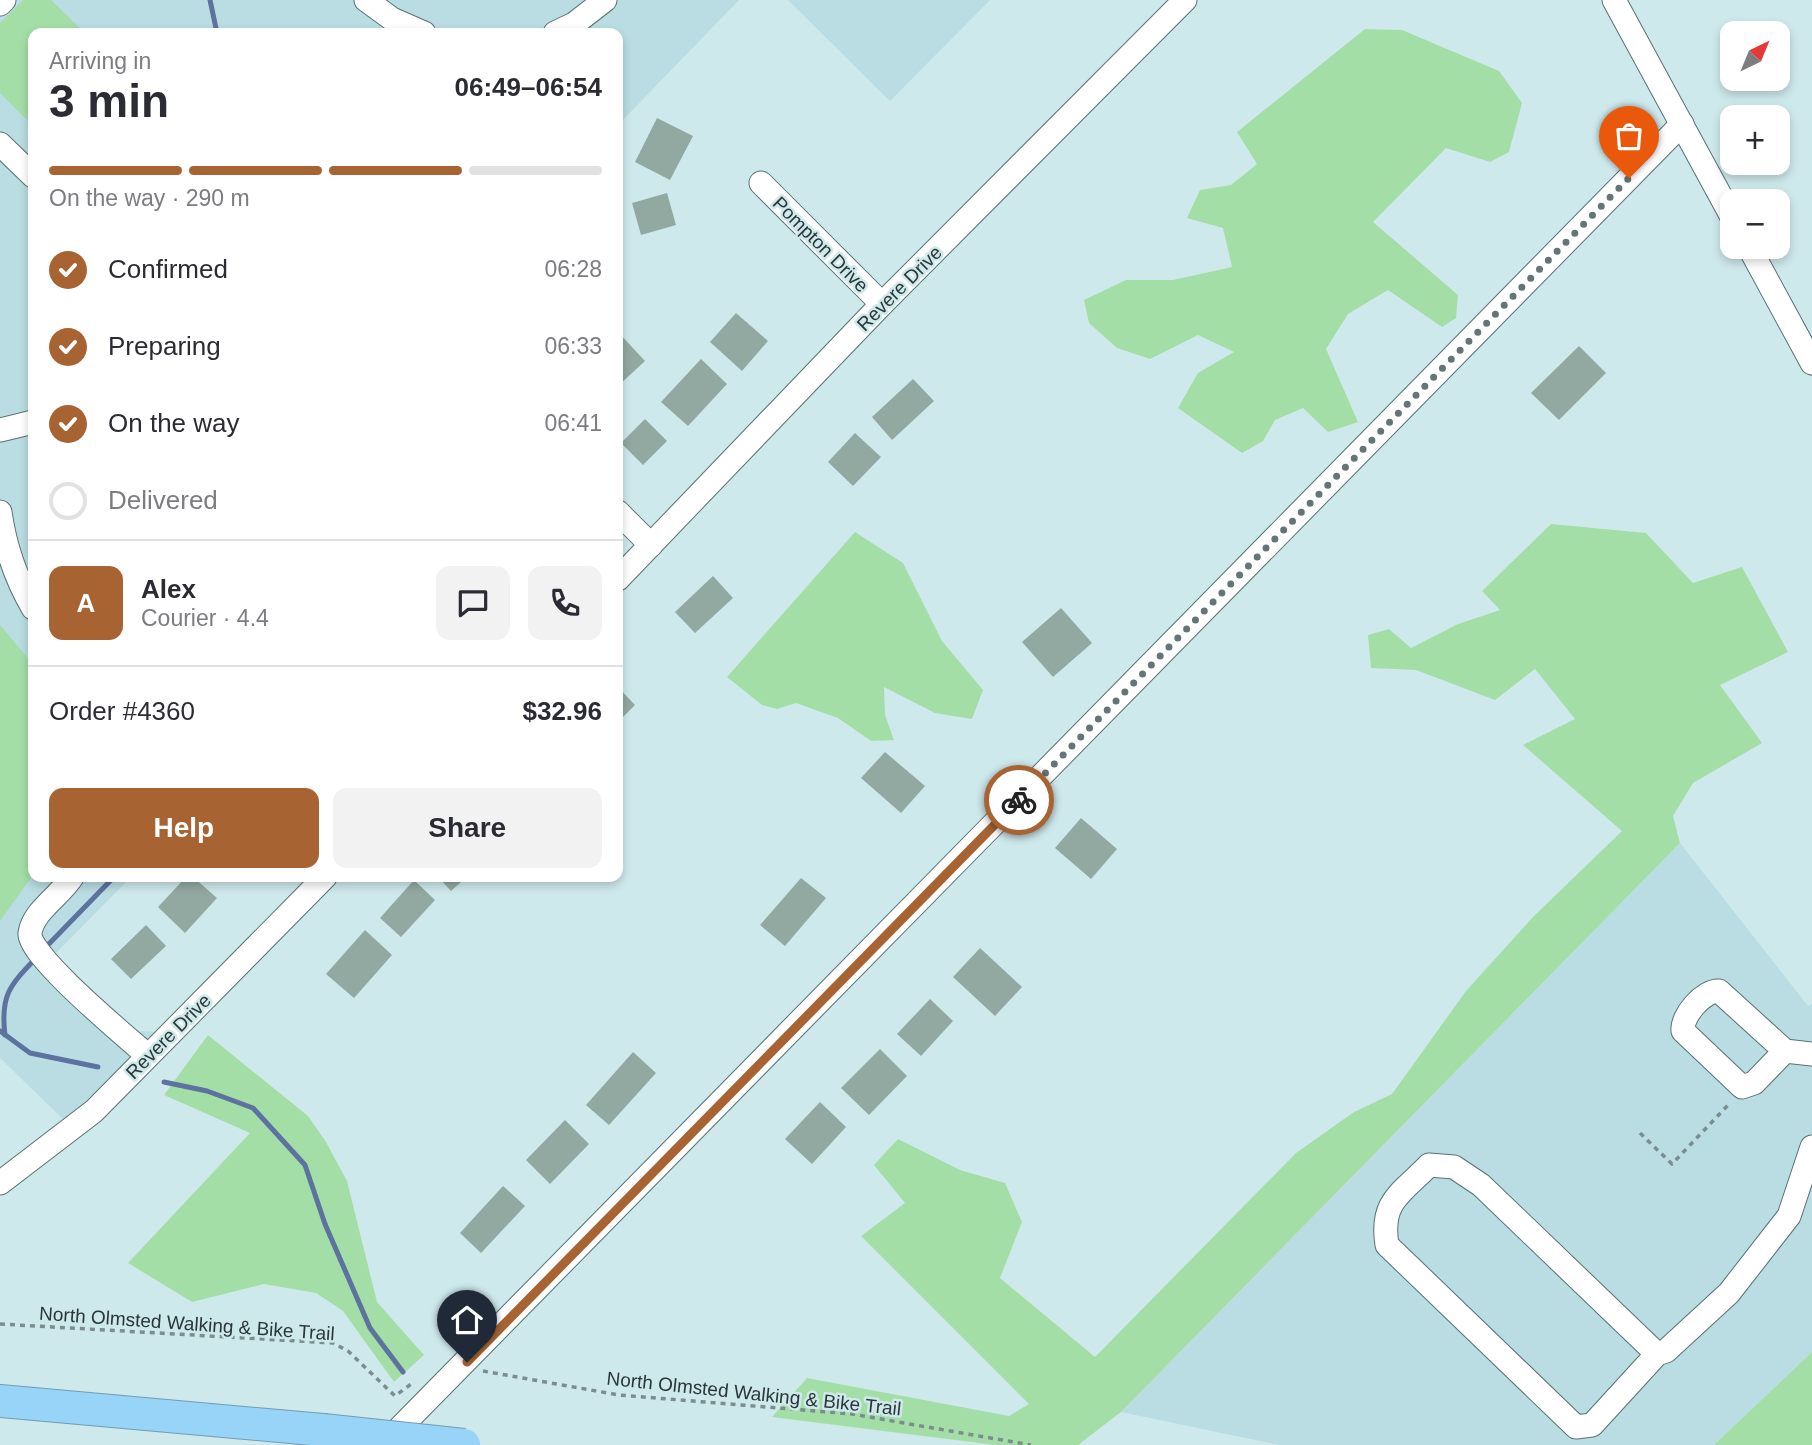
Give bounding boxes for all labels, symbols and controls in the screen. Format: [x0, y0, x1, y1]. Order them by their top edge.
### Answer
north arrow [1720, 21, 1790, 91]
map controls [1720, 21, 1790, 259]
text: Arriving in [49, 48, 151, 74]
text: 06:49–06:54 [455, 72, 602, 102]
text: 3 min [49, 75, 169, 127]
button: + [1720, 105, 1790, 175]
pin [1599, 106, 1659, 178]
icon: bag [1610, 117, 1648, 155]
text: On the way · 290 m [49, 185, 250, 211]
button: − [1720, 189, 1790, 259]
street label: Pompton Drive [769, 192, 873, 296]
street label: Revere Drive [853, 242, 946, 335]
icon: check [49, 251, 87, 289]
text: Confirmed [108, 254, 228, 284]
text: 06:28 [544, 256, 602, 282]
icon: check [49, 328, 87, 366]
text: Preparing [108, 331, 221, 361]
text: 06:33 [544, 333, 602, 359]
icon: check [49, 405, 87, 443]
text: On the way [108, 408, 240, 438]
text: 06:41 [544, 410, 602, 436]
text: Delivered [108, 485, 218, 515]
button: chat [436, 566, 510, 640]
button: phone [528, 566, 602, 640]
text: Alex [141, 574, 196, 604]
text: A [77, 588, 95, 618]
text: Courier · 4.4 [141, 605, 269, 631]
text: Order #4360 [49, 696, 195, 726]
text: $32.96 [522, 696, 602, 726]
courier [984, 765, 1054, 835]
icon: bike [1000, 781, 1038, 819]
button: Help [49, 788, 319, 868]
button: Share [333, 788, 602, 868]
street label: Revere Drive [122, 990, 215, 1083]
pin [437, 1290, 497, 1362]
icon: home [448, 1301, 486, 1339]
street label: North Olmsted Walking & Bike Trail [39, 1303, 335, 1344]
street label: North Olmsted Walking & Bike Trail [606, 1368, 902, 1419]

